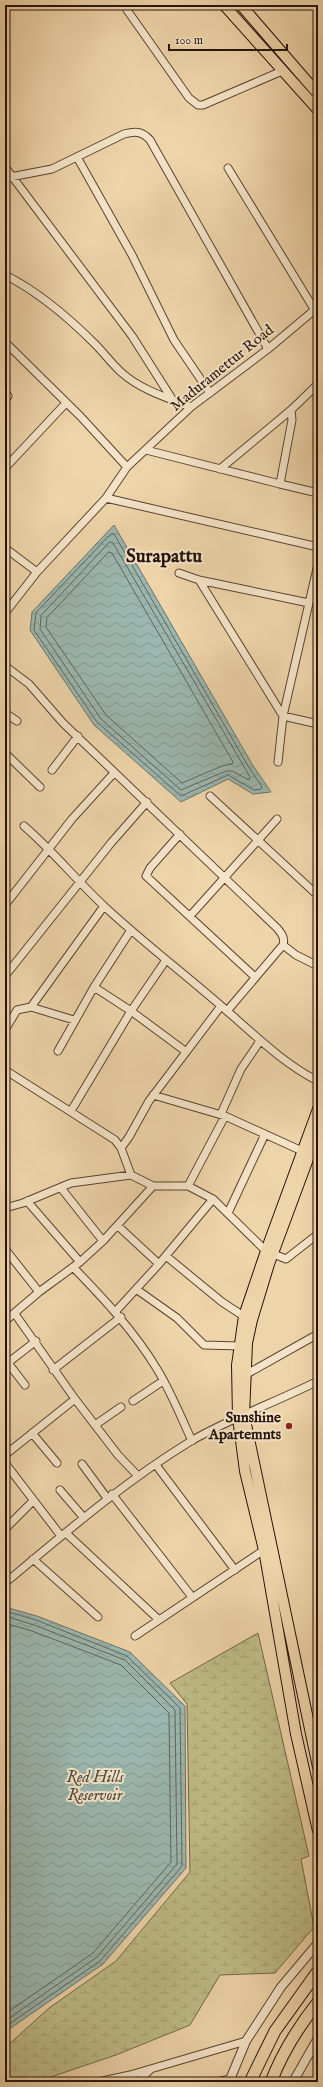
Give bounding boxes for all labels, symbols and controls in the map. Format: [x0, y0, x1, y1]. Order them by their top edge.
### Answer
scale bar [169, 26, 287, 52]
text: 100 m [175, 33, 203, 48]
street label: Maduramettur Road [166, 320, 278, 416]
district label: Surapattu [126, 545, 202, 569]
place label: Sunshine Apartemnts [208, 1408, 282, 1444]
marker: Sunshine Apartemnts [284, 1421, 294, 1431]
water label: Red Hills Reservoir [66, 1768, 124, 1806]

